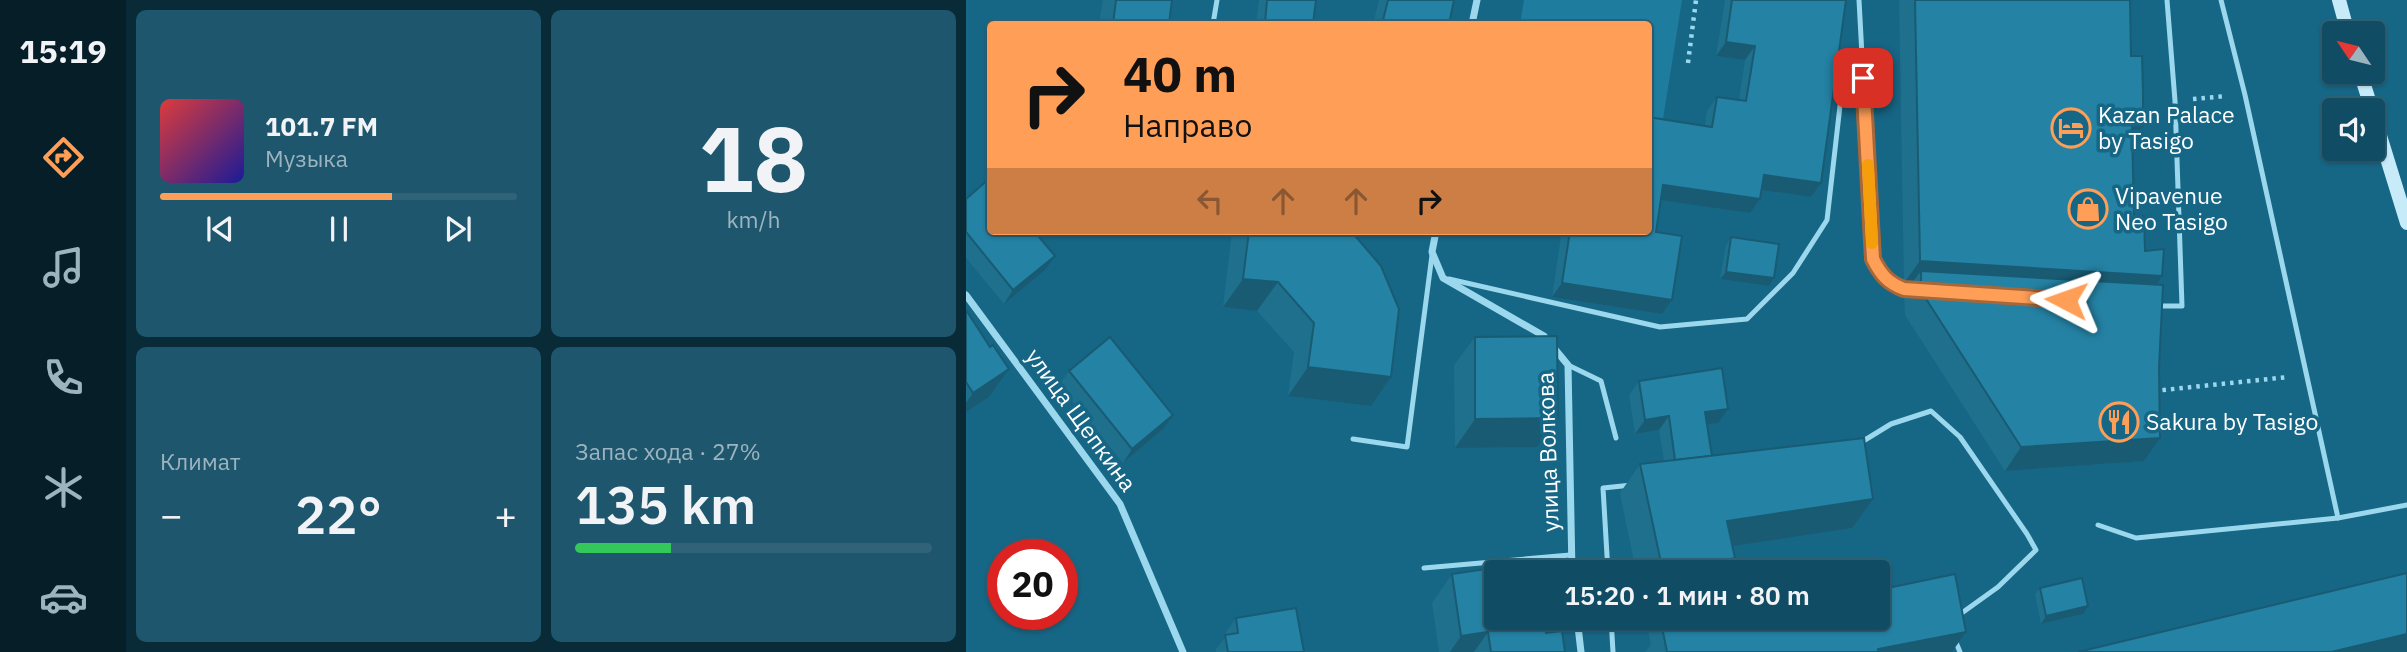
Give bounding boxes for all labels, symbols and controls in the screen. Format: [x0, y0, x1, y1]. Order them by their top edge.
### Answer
north arrow [2322, 21, 2385, 84]
map controls [2322, 21, 2385, 161]
text: 15:19 [19, 30, 107, 72]
text: 40 m [1123, 42, 1237, 105]
pin [1833, 48, 1893, 108]
icon: right [1008, 49, 1099, 140]
icon: arrive [1844, 59, 1882, 97]
button: sound [2322, 98, 2385, 161]
text: 18 [699, 99, 808, 217]
place label: Kazan Palace by Tasigo [2098, 99, 2235, 155]
text: Направо [1123, 104, 1252, 146]
hotel icon: Kazan Palace by Tasigo [2050, 107, 2092, 149]
text: 101.7 FM [265, 109, 378, 143]
icon: directions [39, 133, 88, 182]
text: Музыка [265, 143, 348, 173]
place label: Vipavenue Neo Tasigo [2115, 180, 2228, 236]
icon: left [1191, 182, 1229, 220]
icon: ahead [1264, 182, 1302, 220]
icon: ahead [1337, 182, 1375, 220]
icon: right [1410, 182, 1448, 220]
shop icon: Vipavenue Neo Tasigo [2067, 188, 2109, 230]
text: km/h [726, 204, 781, 234]
icon: previous [201, 210, 239, 248]
icon: pause [320, 210, 358, 248]
icon: next [439, 210, 477, 248]
icon: music [39, 243, 88, 292]
position arrow [2029, 263, 2103, 337]
street label: улица Щепкина [1020, 342, 1144, 497]
icon: phone [39, 353, 88, 402]
street label: улица Волкова [1529, 372, 1565, 533]
restaurant icon: Sakura by Tasigo [2098, 401, 2140, 443]
place label: Sakura by Tasigo [2146, 406, 2318, 436]
text: Запас хода · 27% [575, 436, 761, 466]
text: Климат [160, 446, 241, 476]
icon: climate [39, 463, 88, 512]
text: 135 km [575, 471, 756, 538]
text: 22° [295, 481, 382, 548]
text: − [160, 490, 183, 539]
text: + [494, 490, 517, 539]
speed limit sign: 20 [987, 539, 1078, 630]
icon: car [39, 573, 88, 622]
text: 15:20 · 1 мин · 80 m [1564, 578, 1810, 612]

